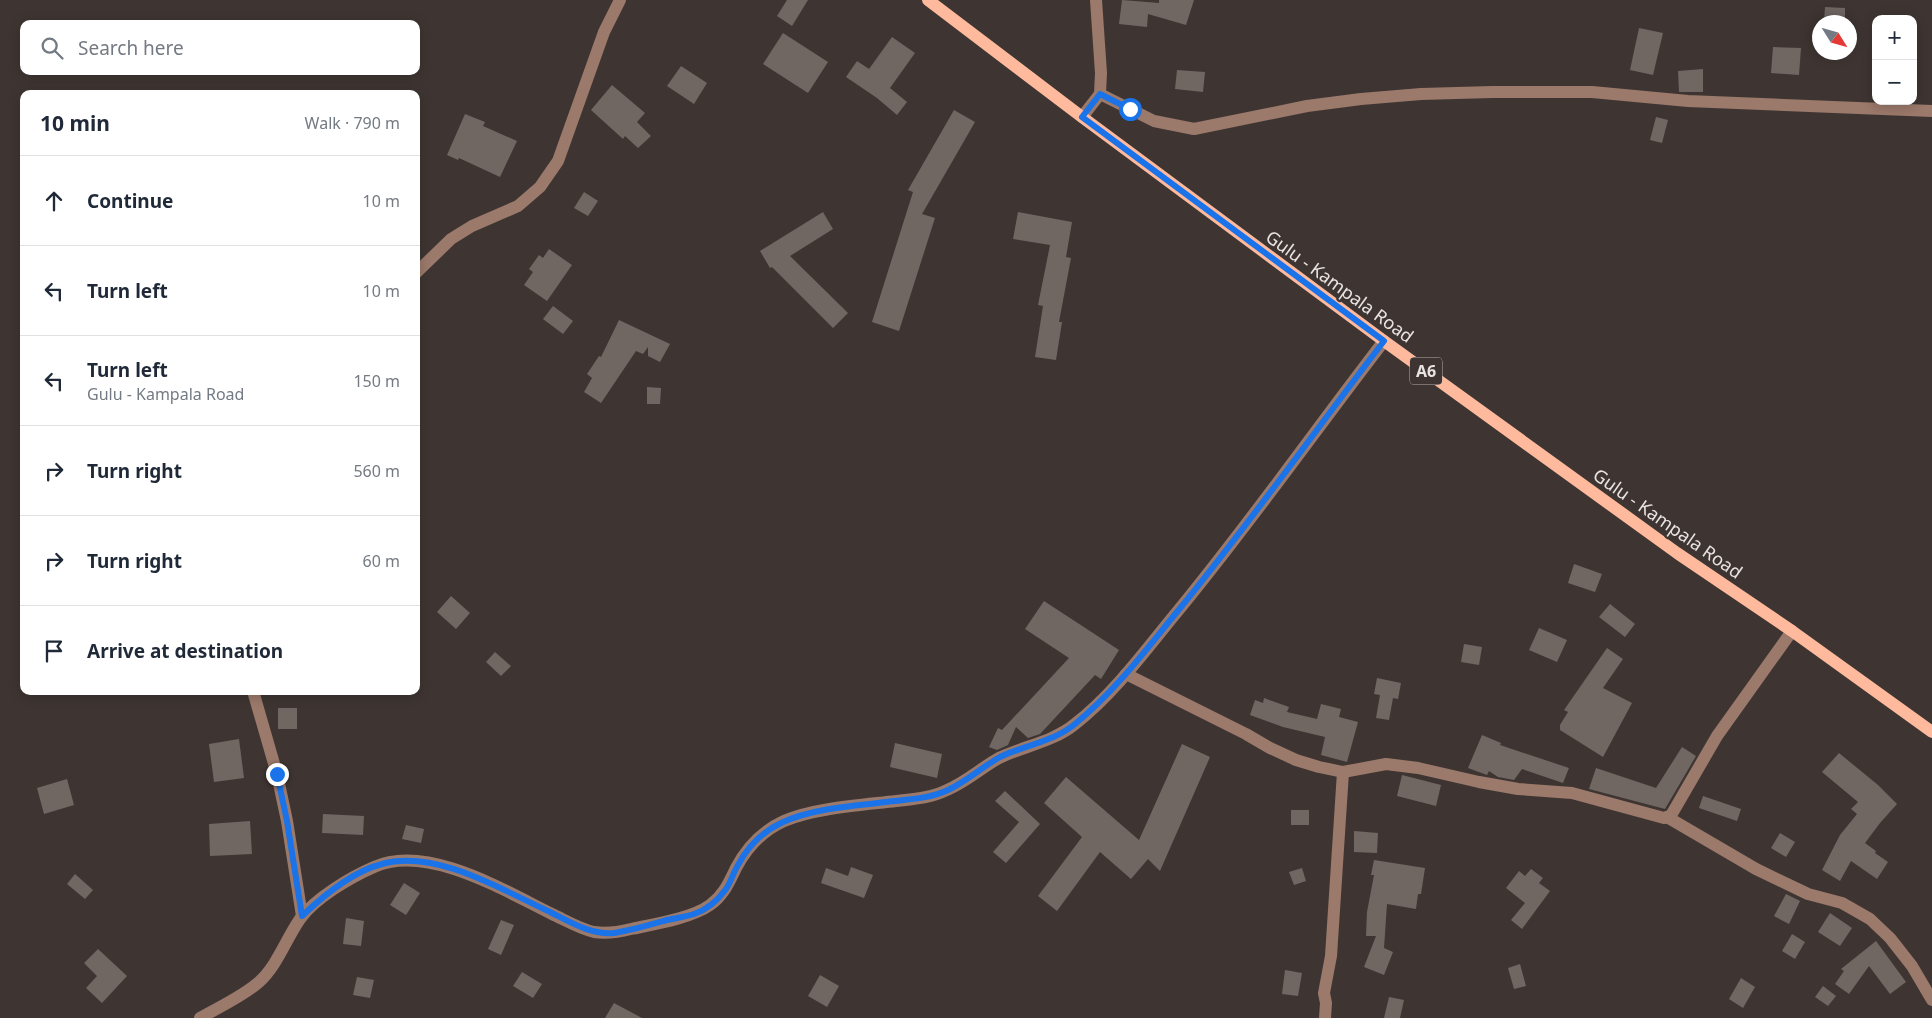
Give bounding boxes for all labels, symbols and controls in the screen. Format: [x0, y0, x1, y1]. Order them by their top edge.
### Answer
north arrow [1812, 15, 1857, 60]
map controls [1872, 15, 1917, 105]
button: + [1872, 15, 1917, 60]
search box [20, 20, 420, 75]
icon: search [38, 34, 66, 62]
text: Search here [78, 35, 184, 61]
button: − [1872, 60, 1917, 105]
route start [1119, 98, 1142, 121]
text: 10 min [40, 109, 110, 137]
text: Walk · 790 m [305, 112, 400, 134]
icon: ahead [40, 187, 68, 215]
text: Continue [87, 188, 173, 214]
text: 10 m [363, 190, 400, 212]
street label: Gulu - Kampala Road [1261, 224, 1419, 348]
icon: left [40, 277, 68, 305]
text: Turn left [87, 278, 168, 304]
text: 10 m [363, 280, 400, 302]
text: Turn left [87, 357, 168, 383]
road number: A6 [1410, 358, 1442, 384]
icon: left [40, 367, 68, 395]
text: 150 m [353, 370, 400, 392]
text: Gulu - Kampala Road [87, 383, 244, 405]
icon: right [40, 457, 68, 485]
text: Turn right [87, 458, 182, 484]
text: 560 m [353, 460, 400, 482]
street label: Gulu - Kampala Road [1589, 462, 1747, 584]
icon: right [40, 547, 68, 575]
text: Turn right [87, 548, 182, 574]
text: 60 m [363, 550, 400, 572]
icon: arrive [40, 637, 68, 665]
text: Arrive at destination [87, 638, 283, 664]
route end [266, 763, 289, 786]

